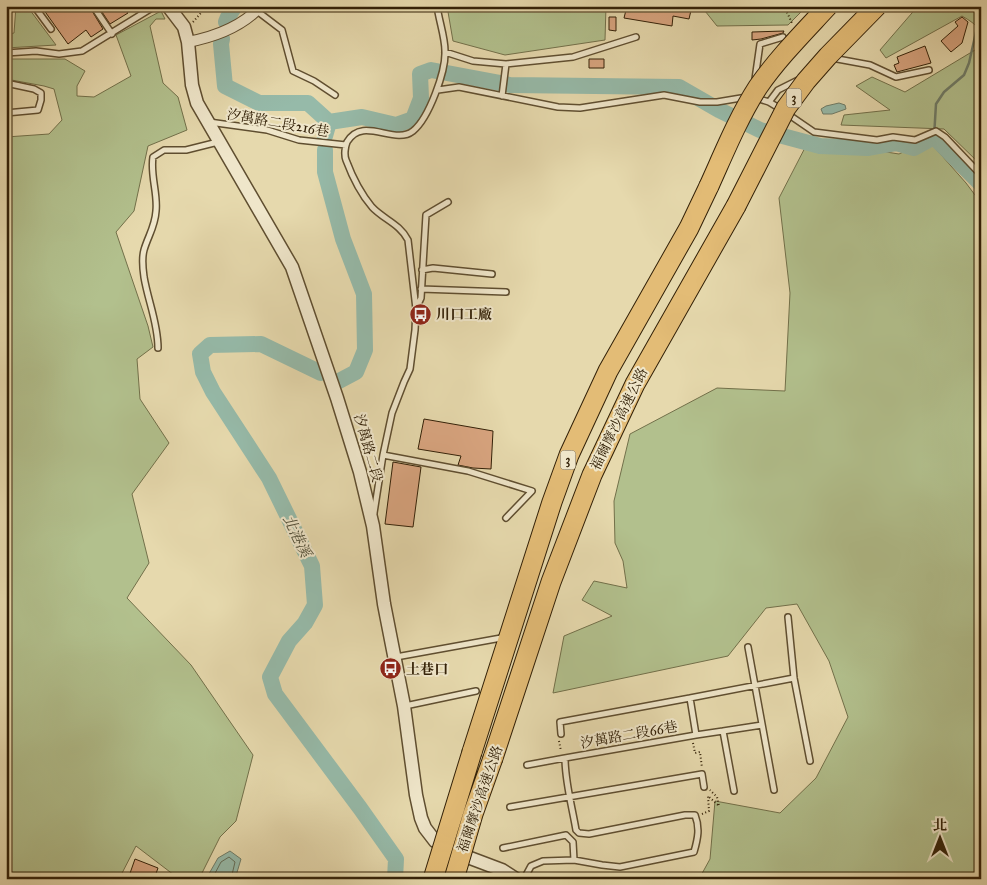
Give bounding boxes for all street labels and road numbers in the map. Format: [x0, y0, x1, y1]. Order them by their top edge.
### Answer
road number: 3 [786, 89, 802, 108]
street label: 汐萬路二段216巷 [226, 106, 330, 140]
street label: 福爾摩沙高速公路 [587, 365, 651, 473]
street label: 汐萬路二段 [350, 412, 386, 484]
road number: 3 [560, 450, 576, 470]
street label: 汐萬路二段66巷 [579, 718, 679, 752]
street label: 福爾摩沙高速公路 [454, 743, 506, 855]

